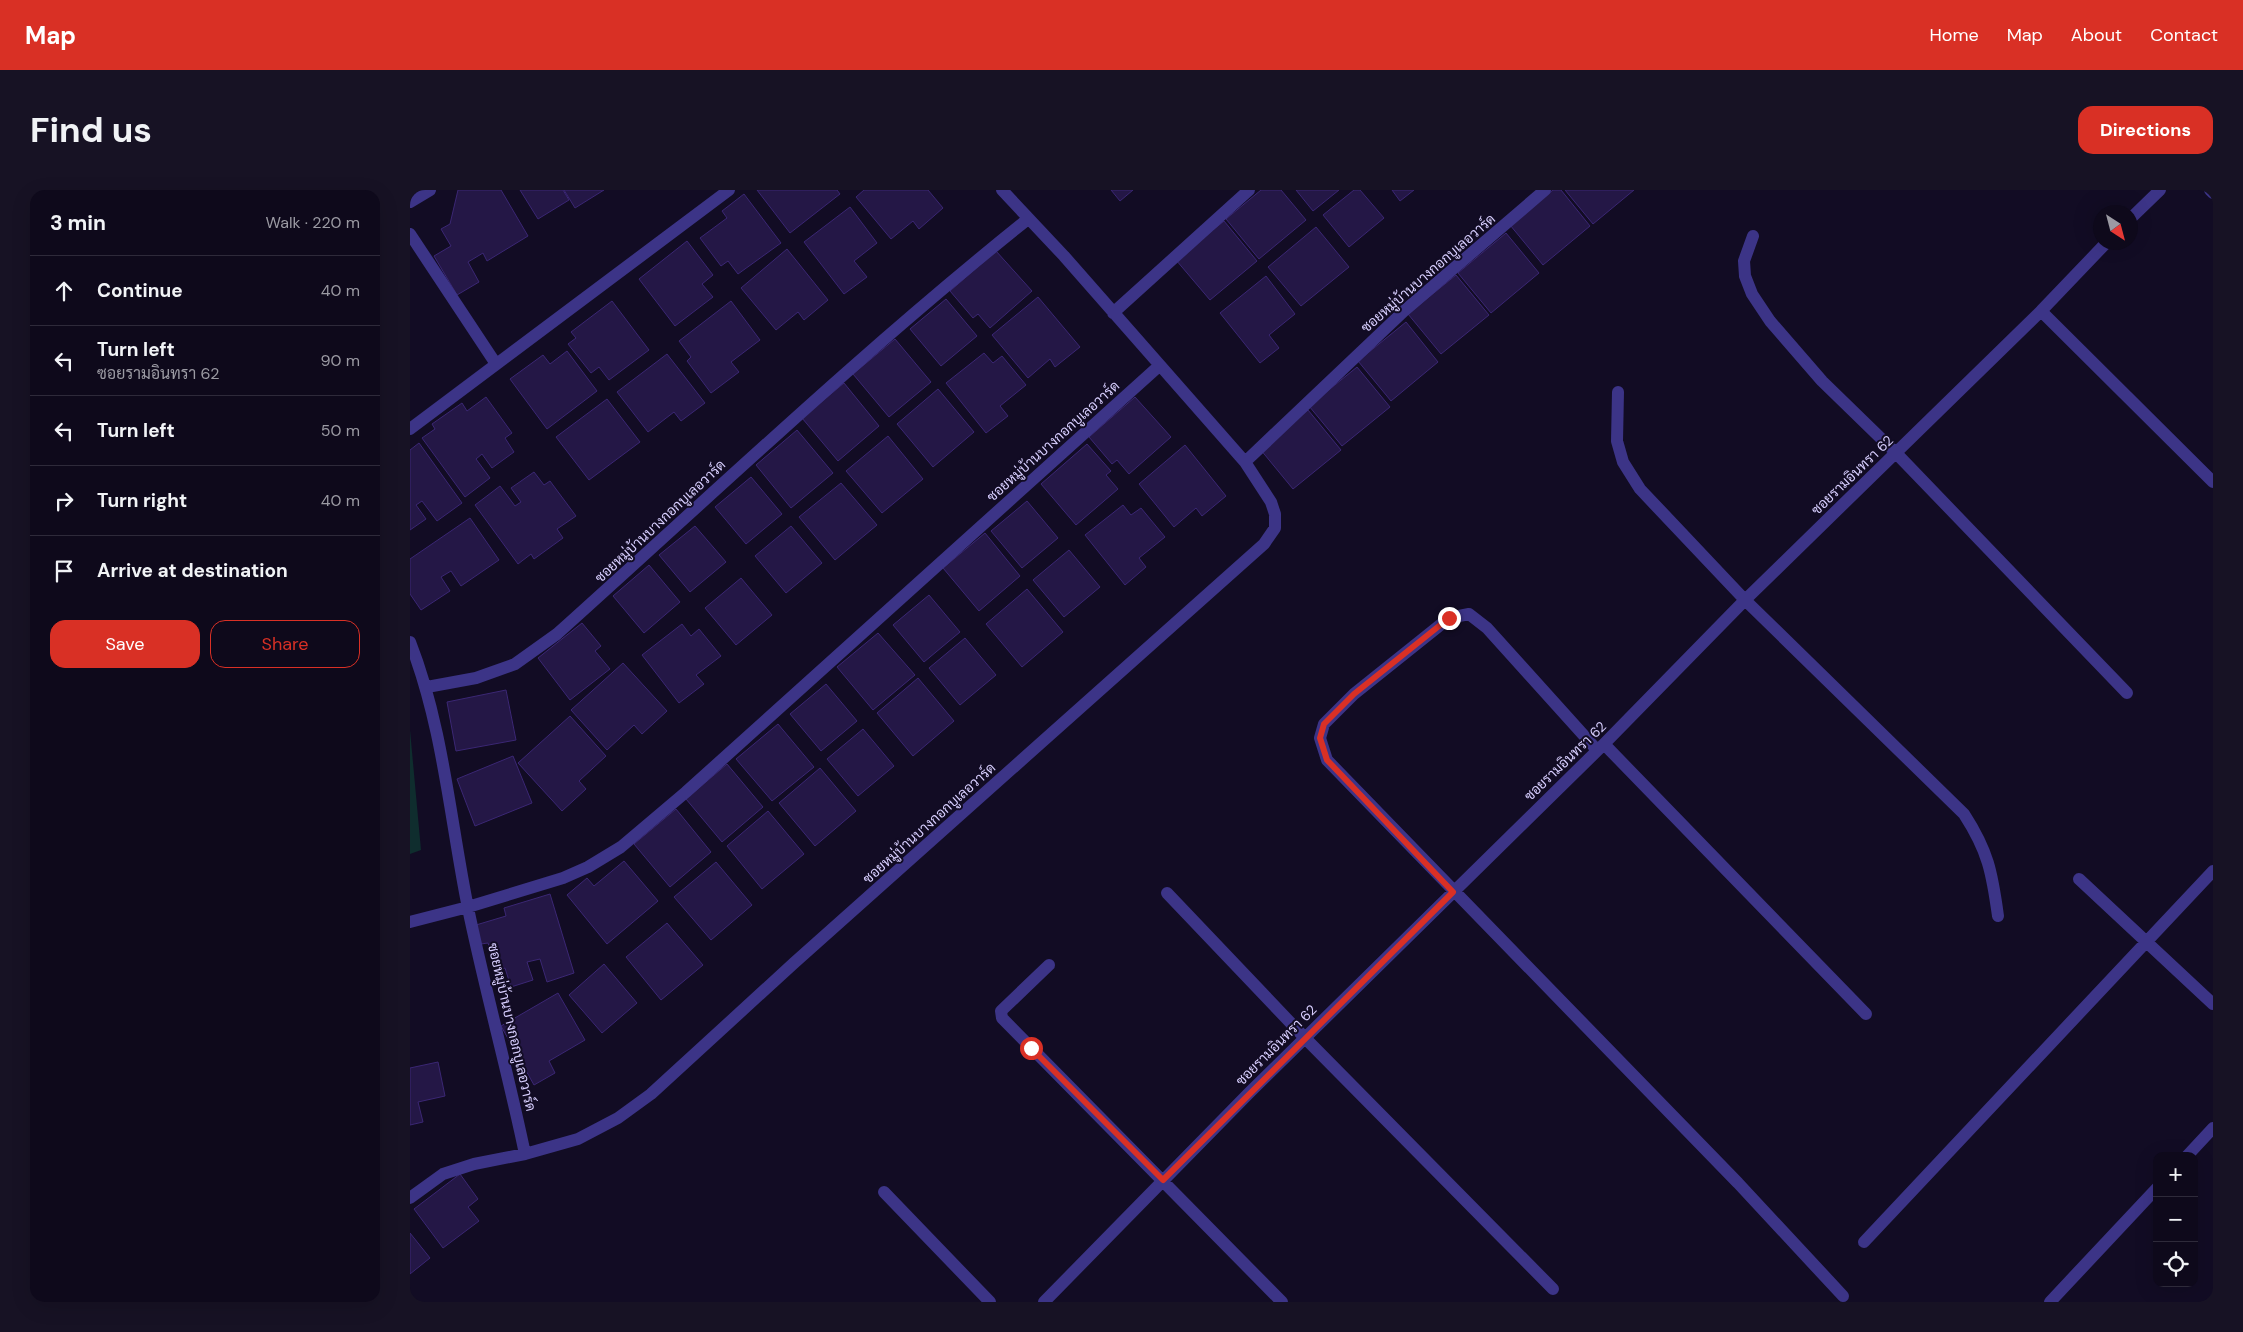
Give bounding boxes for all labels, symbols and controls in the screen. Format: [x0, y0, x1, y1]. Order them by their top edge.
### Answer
text: Map [25, 20, 76, 51]
text: Home [1929, 23, 1979, 47]
text: Map [2007, 23, 2043, 47]
text: About [2071, 23, 2122, 47]
text: Contact [2150, 23, 2218, 47]
button: Directions [2078, 106, 2213, 154]
text: Find us [30, 107, 152, 153]
north arrow [2093, 205, 2138, 250]
text: 3 min [50, 209, 106, 237]
street label: ซอยหมู่บ้านบางกอกบูเลอวาร์ด [1357, 210, 1500, 337]
text: Walk · 220 m [266, 212, 360, 233]
icon: ahead [50, 277, 78, 305]
text: Continue [97, 278, 183, 303]
text: 40 m [321, 280, 360, 301]
text: Turn left [97, 337, 175, 362]
icon: left [50, 347, 78, 375]
text: 90 m [320, 350, 360, 371]
text: ซอยรามอินทรา 62 [97, 363, 219, 384]
street label: ซอยหมู่บ้านบางกอกบูเลอวาร์ด [983, 377, 1124, 506]
icon: left [50, 417, 78, 445]
text: Turn left [97, 418, 175, 443]
text: 50 m [321, 420, 360, 441]
street label: ซอยรามอินทรา 62 [1807, 431, 1897, 519]
street label: ซอยหมู่บ้านบางกอกบูเลอวาร์ด [591, 456, 730, 587]
icon: right [50, 487, 78, 515]
text: Turn right [97, 488, 187, 513]
text: 40 m [321, 490, 360, 511]
icon: arrive [50, 557, 78, 585]
text: Arrive at destination [97, 558, 288, 583]
route end [1438, 607, 1461, 630]
button: Save [50, 620, 200, 668]
button: Share [210, 620, 360, 668]
street label: ซอยรามอินทรา 62 [1520, 717, 1610, 805]
street label: ซอยหมู่บ้านบางกอกบูเลอวาร์ด [859, 759, 1000, 888]
street label: ซอยหมู่บ้านบางกอกบูเลอวาร์ด [483, 941, 540, 1113]
street label: ซอยรามอินทรา 62 [1232, 1001, 1320, 1089]
route start [1020, 1037, 1043, 1060]
map controls [2153, 1152, 2198, 1287]
button: + [2153, 1152, 2198, 1197]
button: − [2153, 1197, 2198, 1242]
button: locate [2153, 1242, 2198, 1287]

